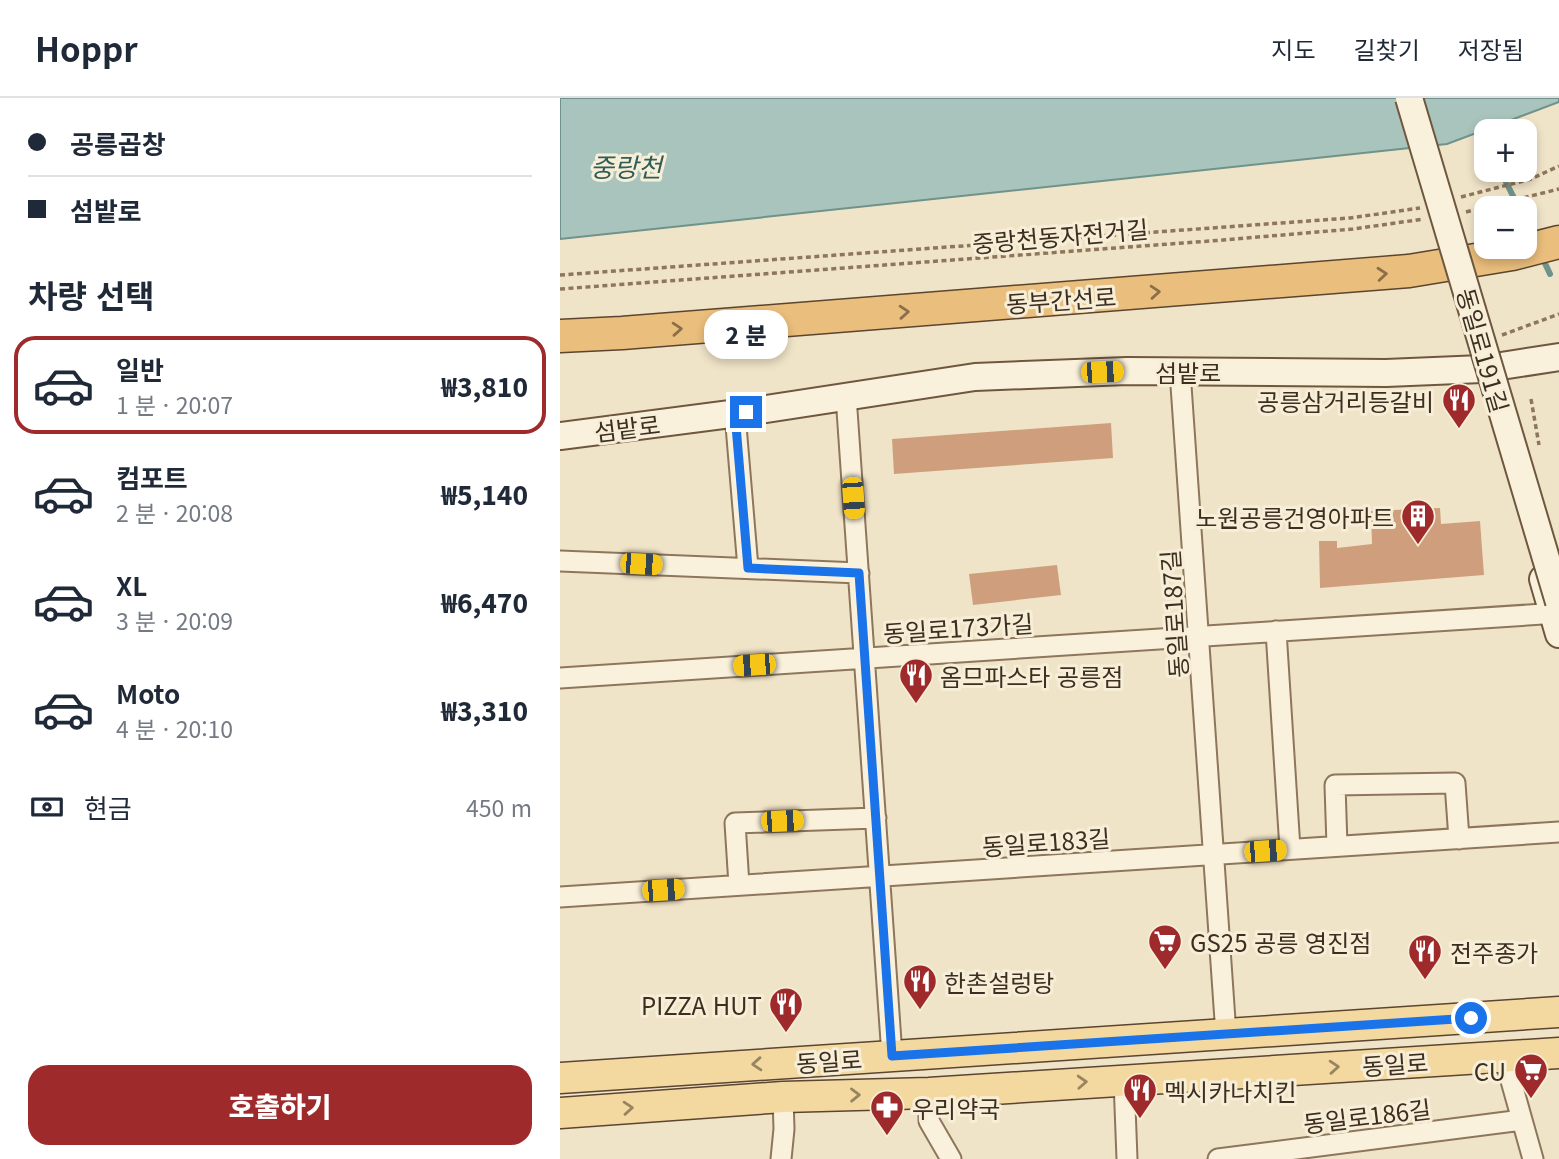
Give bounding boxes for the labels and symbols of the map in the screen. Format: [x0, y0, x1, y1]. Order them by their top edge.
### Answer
water label: 중랑천 [590, 147, 665, 184]
street label: 중랑천동자전거길 [970, 210, 1150, 260]
one-way arrow [1377, 267, 1388, 282]
street label: 동부간선로 [1005, 278, 1117, 320]
street label: 동일로191길 [1449, 284, 1519, 416]
one-way arrow [1150, 285, 1161, 300]
one-way arrow [899, 304, 910, 319]
callout: 2 분 [704, 310, 788, 360]
one-way arrow [672, 322, 683, 337]
street label: 섬밭로 [1155, 354, 1221, 389]
car [1081, 361, 1124, 383]
restaurant icon: 공릉삼거리등갈비 [1440, 381, 1478, 430]
place label: 공릉삼거리등갈비 [1257, 383, 1434, 418]
route end [730, 396, 762, 428]
street label: 섬밭로 [592, 406, 662, 448]
car [842, 476, 865, 520]
building icon: 노원공릉건영아파트 [1399, 497, 1437, 546]
place label: 노원공릉건영아파트 [1195, 499, 1394, 534]
street label: 동일로187길 [1151, 549, 1195, 679]
car [620, 552, 663, 576]
street label: 동일로173가길 [882, 604, 1034, 650]
car [733, 653, 776, 677]
restaurant icon: 옴므파스타 공릉점 [897, 656, 935, 705]
place label: 옴므파스타 공릉점 [940, 658, 1123, 693]
car [761, 810, 804, 832]
street label: 동일로183길 [981, 819, 1111, 863]
car [1244, 839, 1287, 863]
car [642, 878, 685, 902]
supermarket icon: GS25 공릉 영진점 [1146, 922, 1184, 971]
place label: GS25 공릉 영진점 [1190, 924, 1371, 959]
restaurant icon: 전주종가 [1406, 932, 1444, 981]
place label: 전주종가 [1450, 934, 1538, 969]
restaurant icon: 한촌설렁탕 [901, 962, 939, 1011]
place label: 한촌설렁탕 [944, 964, 1054, 999]
restaurant icon: PIZZA HUT [767, 985, 805, 1034]
place label: PIZZA HUT [641, 987, 762, 1022]
route start [1455, 1002, 1487, 1034]
street label: 동일로 [795, 1040, 863, 1080]
street label: 동일로 [1361, 1043, 1429, 1083]
supermarket icon: CU [1512, 1051, 1550, 1100]
place label: CU [1474, 1053, 1506, 1088]
one-way arrow [752, 1057, 763, 1072]
one-way arrow [1329, 1059, 1340, 1074]
restaurant icon: 멕시카나치킨 [1121, 1071, 1159, 1120]
place label: 멕시카나치킨 [1164, 1073, 1296, 1108]
one-way arrow [1077, 1075, 1088, 1090]
one-way arrow [850, 1087, 861, 1103]
pharmacy icon: 우리약국 [868, 1088, 906, 1137]
place label: 우리약국 [912, 1090, 1000, 1125]
street label: 동일로186길 [1301, 1090, 1433, 1140]
one-way arrow [623, 1101, 634, 1116]

